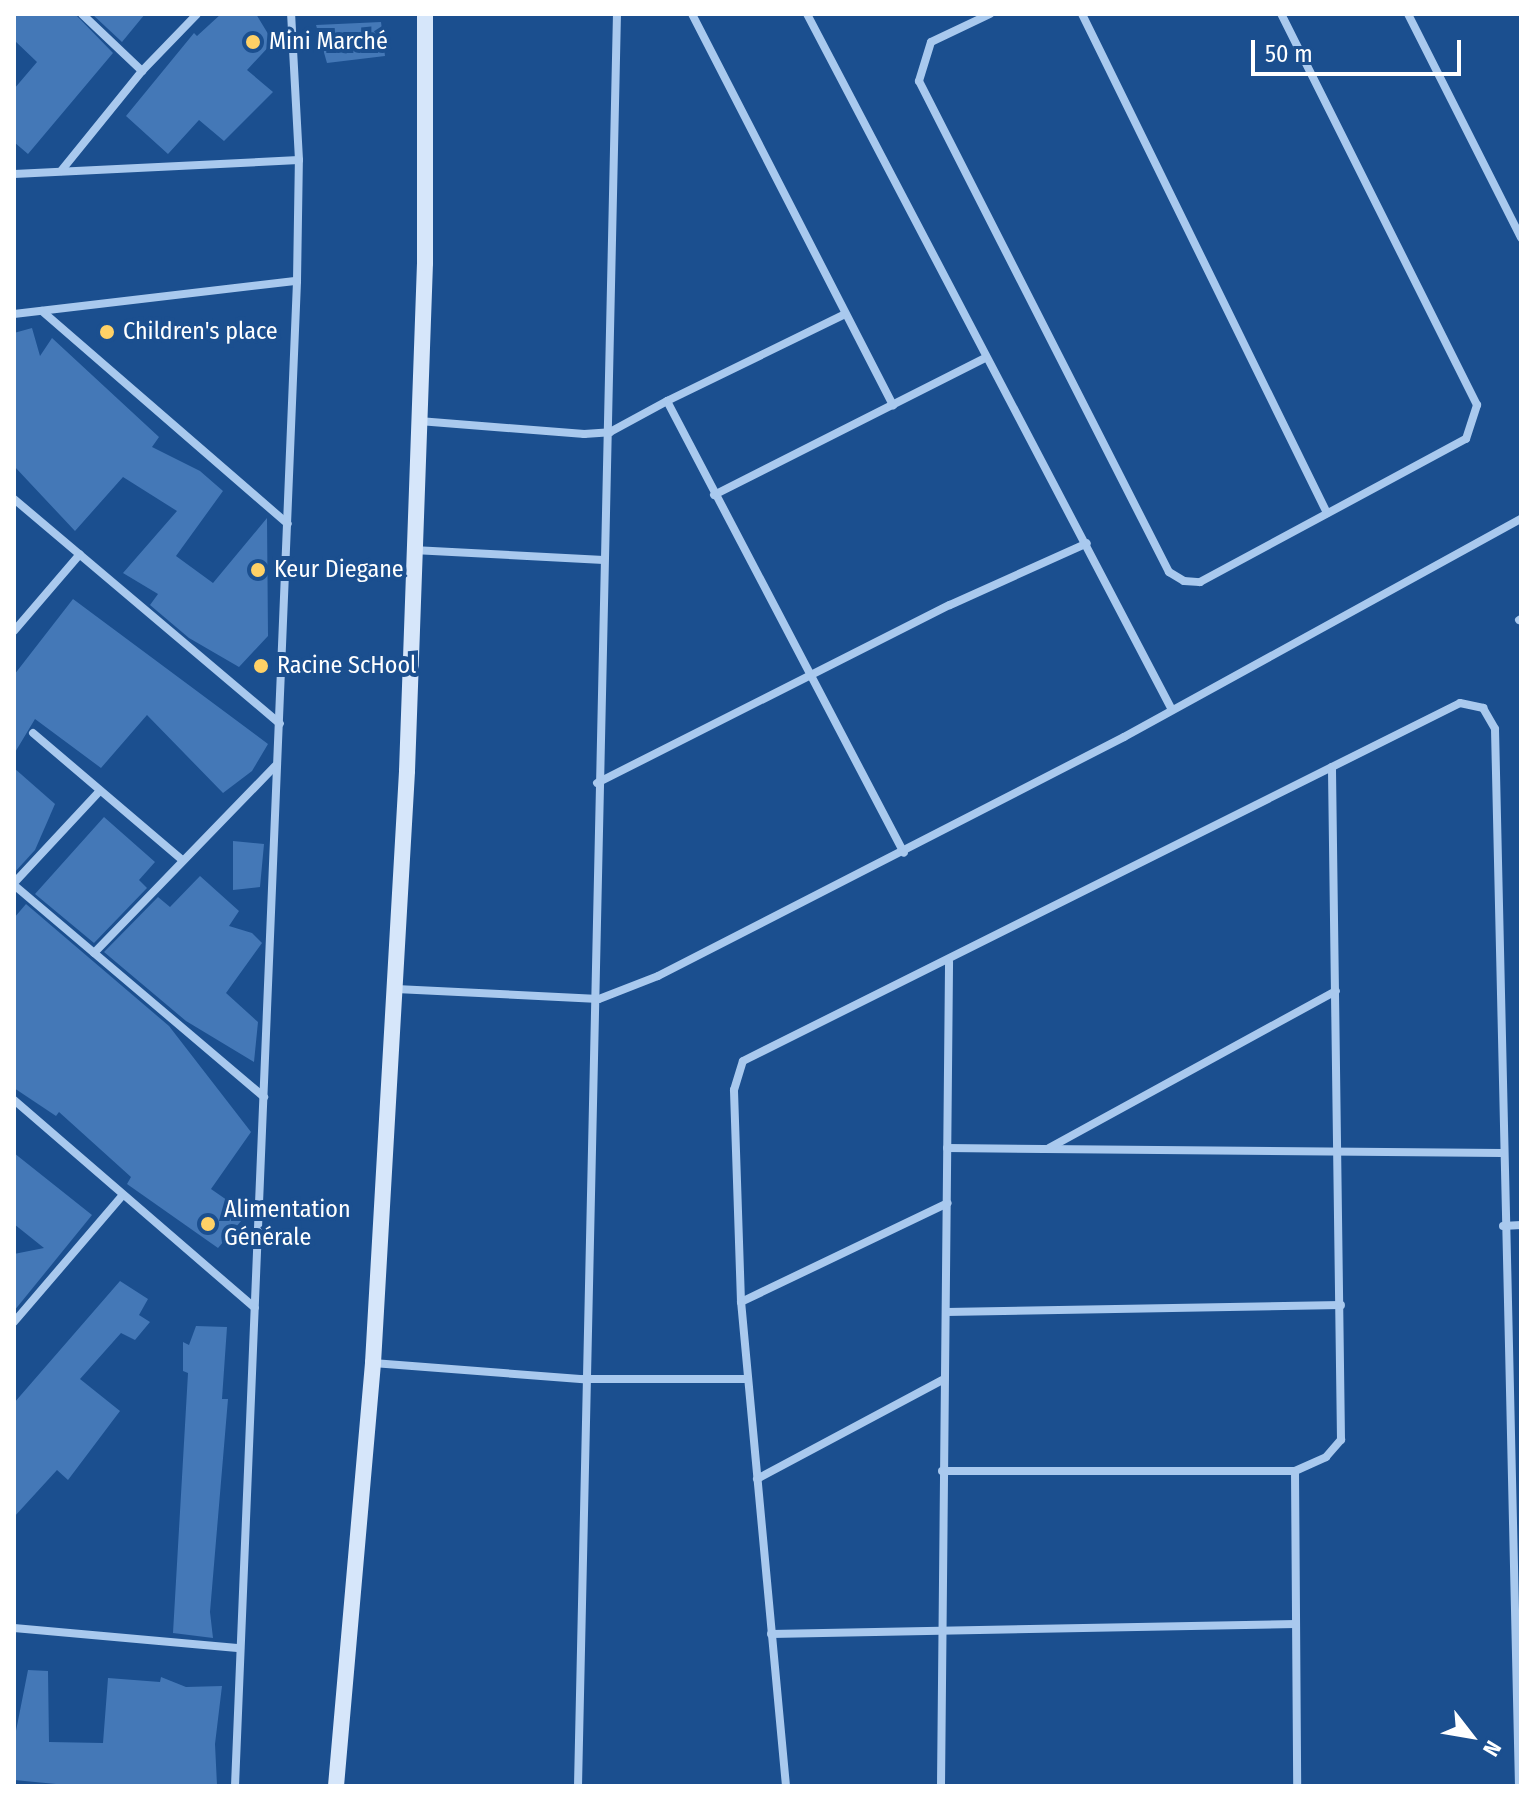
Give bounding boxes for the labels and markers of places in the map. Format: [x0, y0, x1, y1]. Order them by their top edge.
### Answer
place label: Mini Marché [269, 28, 388, 56]
marker: Mini Marché [244, 33, 262, 51]
place label: Children's place [123, 318, 278, 346]
marker: Children's place [98, 323, 116, 341]
place label: Keur Diegane [274, 556, 404, 584]
marker: Keur Diegane [249, 561, 267, 579]
place label: Racine ScHool [277, 652, 416, 680]
marker: Racine ScHool [252, 657, 270, 675]
place label: Alimentation Générale [224, 1196, 351, 1252]
marker: Alimentation Générale [199, 1215, 217, 1233]

